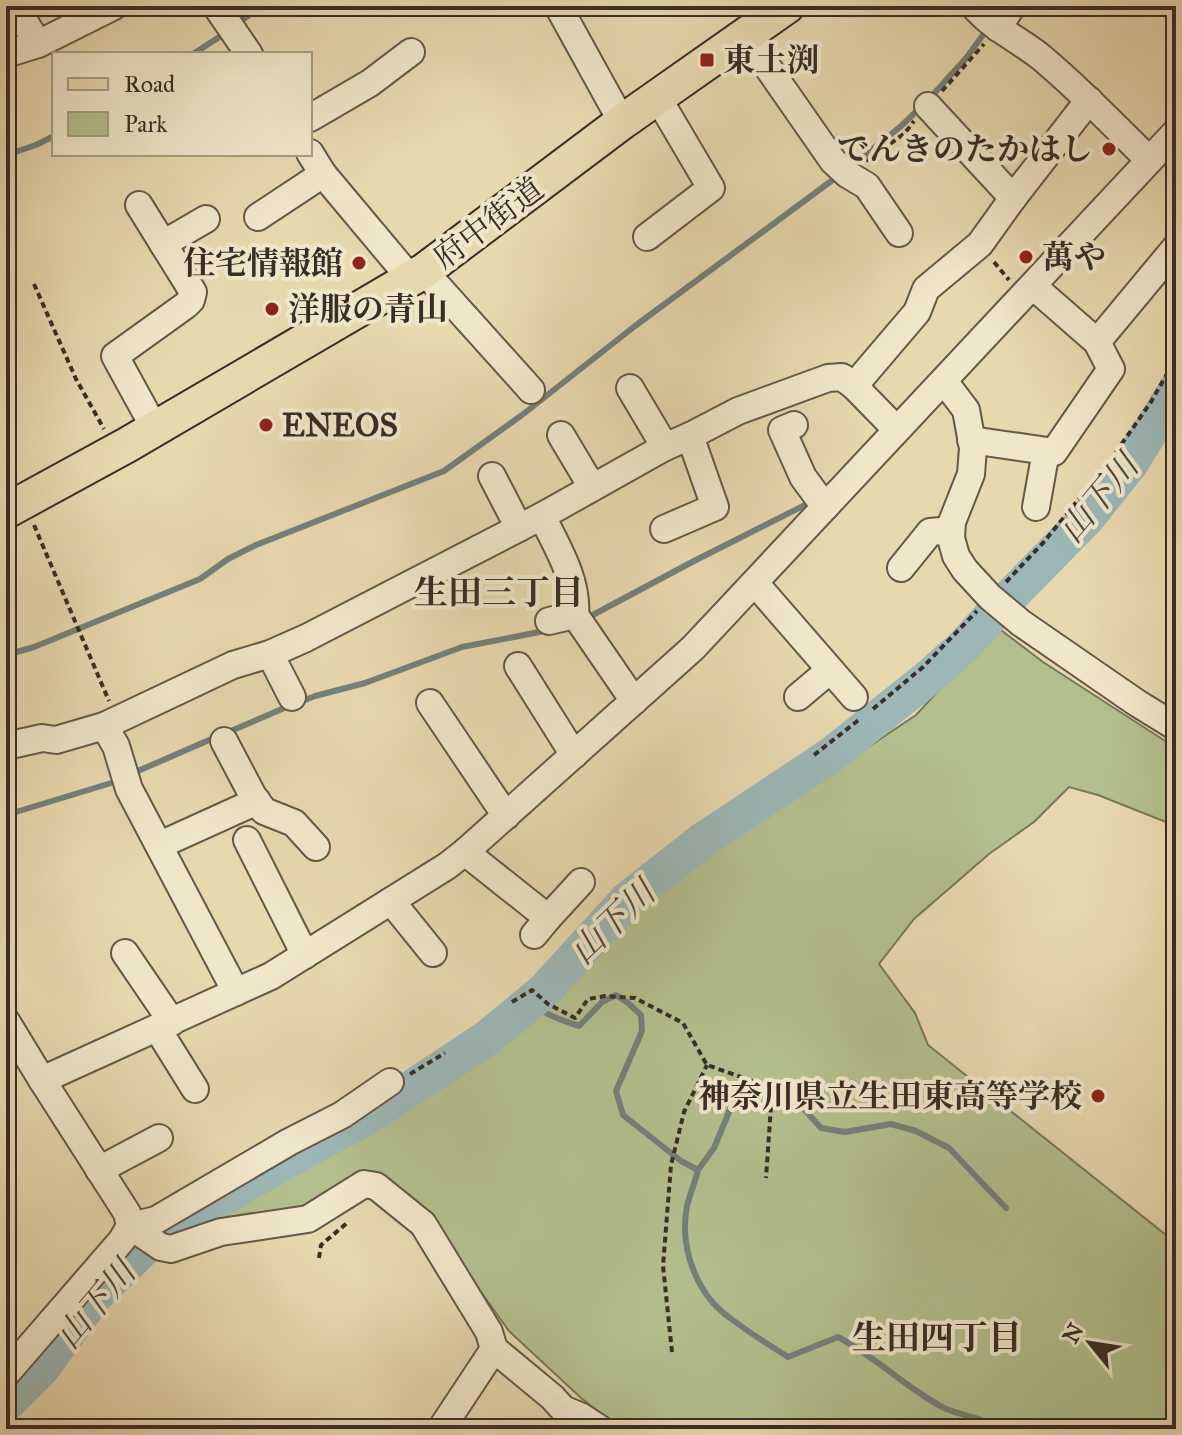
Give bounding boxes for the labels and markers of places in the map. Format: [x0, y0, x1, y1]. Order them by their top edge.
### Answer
place label: 東土渕 [723, 41, 819, 80]
marker: 東土渕 [698, 51, 716, 69]
place label: でんきのたかはし [837, 130, 1093, 169]
marker: でんきのたかはし [1100, 140, 1118, 158]
place label: 萬や [1042, 238, 1106, 277]
place label: 住宅情報館 [183, 244, 343, 283]
marker: 萬や [1017, 248, 1035, 266]
marker: 住宅情報館 [350, 254, 368, 272]
place label: 洋服の青山 [288, 290, 448, 329]
marker: 洋服の青山 [263, 300, 281, 318]
place label: ENEOS [282, 406, 398, 445]
marker: ENEOS [257, 416, 275, 434]
place label: 神奈川県立生田東高等学校 [698, 1077, 1082, 1116]
marker: 神奈川県立生田東高等学校 [1089, 1087, 1107, 1105]

